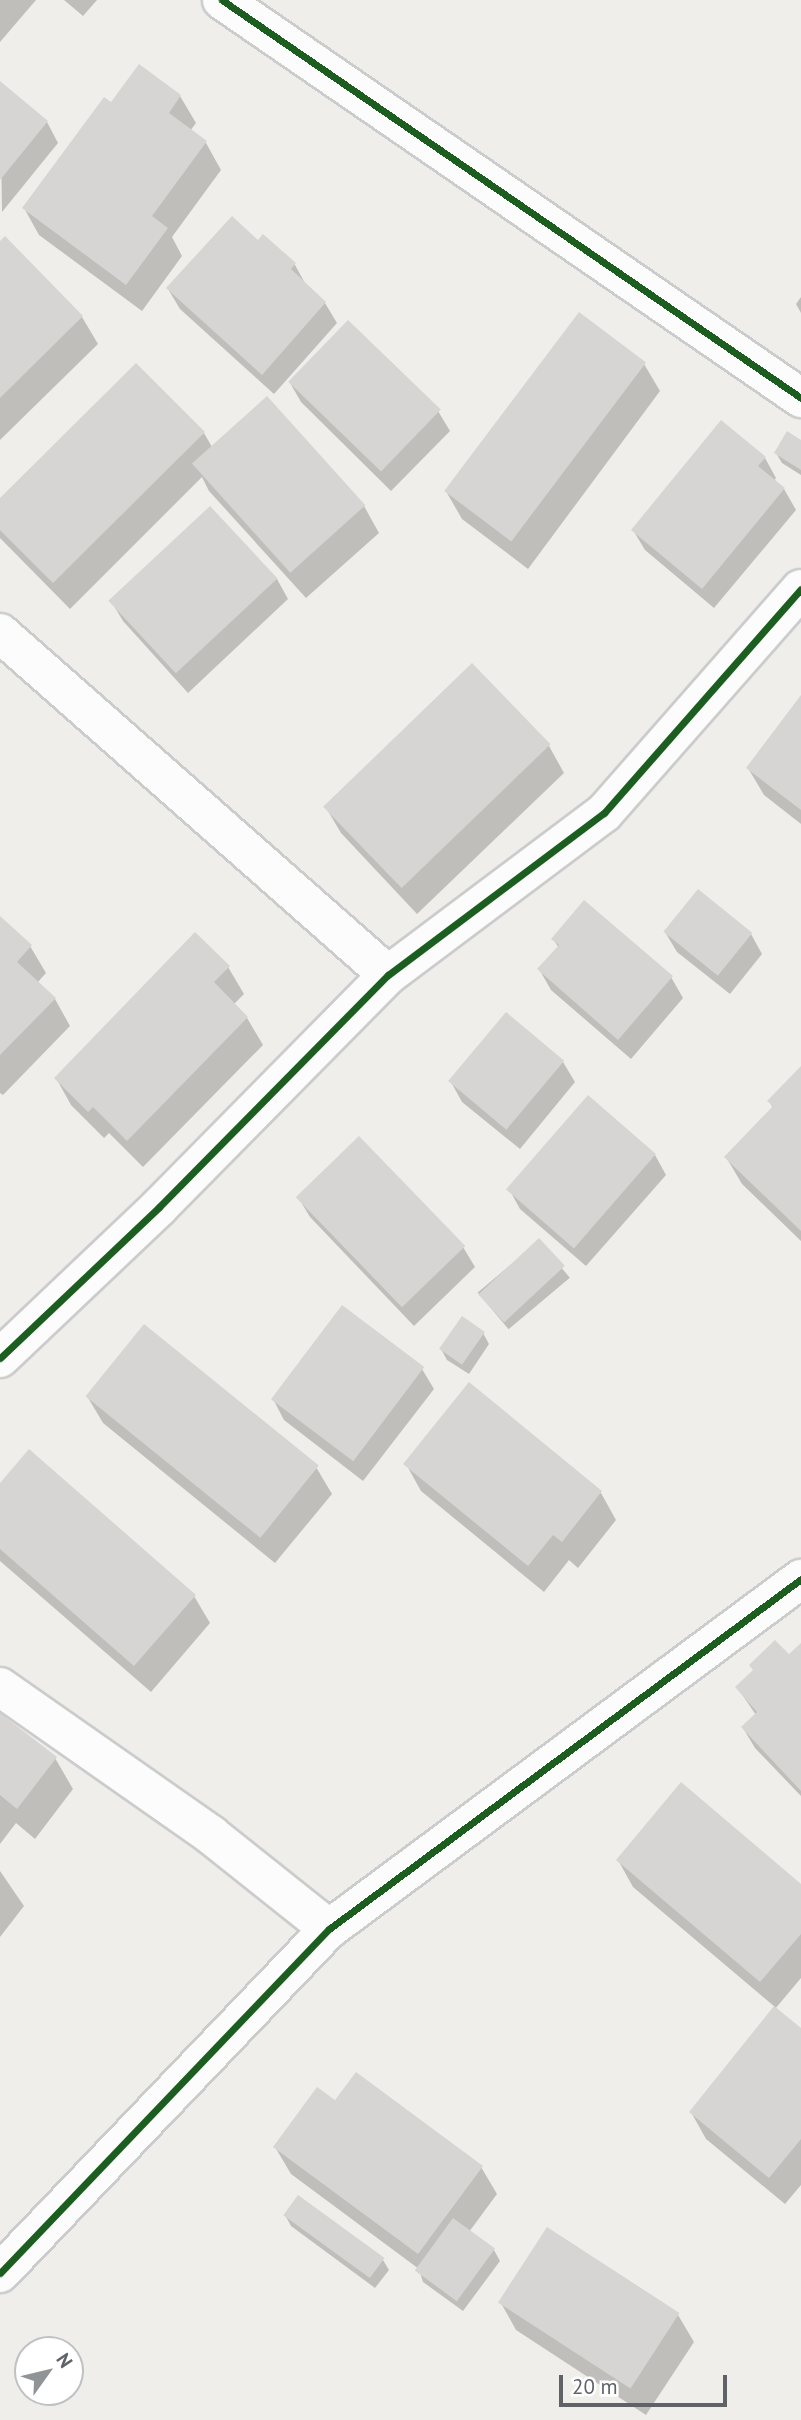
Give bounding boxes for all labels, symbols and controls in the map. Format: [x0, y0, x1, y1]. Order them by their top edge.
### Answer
north arrow [14, 2336, 84, 2406]
text: N [51, 2348, 78, 2372]
scale bar [563, 2360, 731, 2404]
text: 20 m [572, 2373, 618, 2400]

